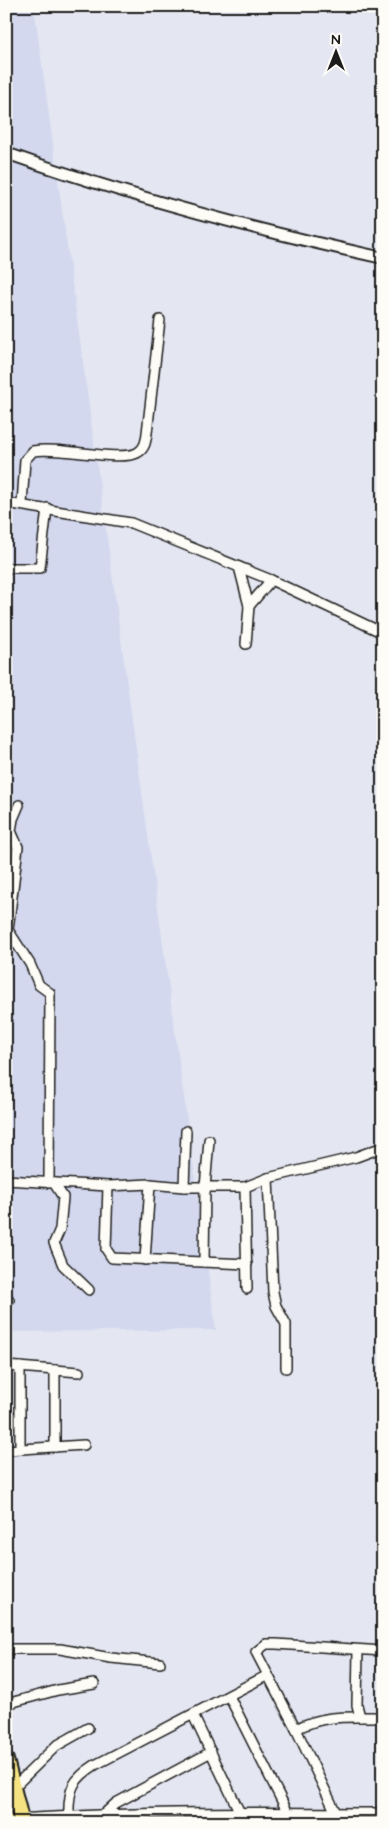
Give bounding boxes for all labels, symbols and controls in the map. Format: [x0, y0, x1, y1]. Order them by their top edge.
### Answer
north arrow [312, 28, 362, 78]
text: N [332, 30, 341, 50]

